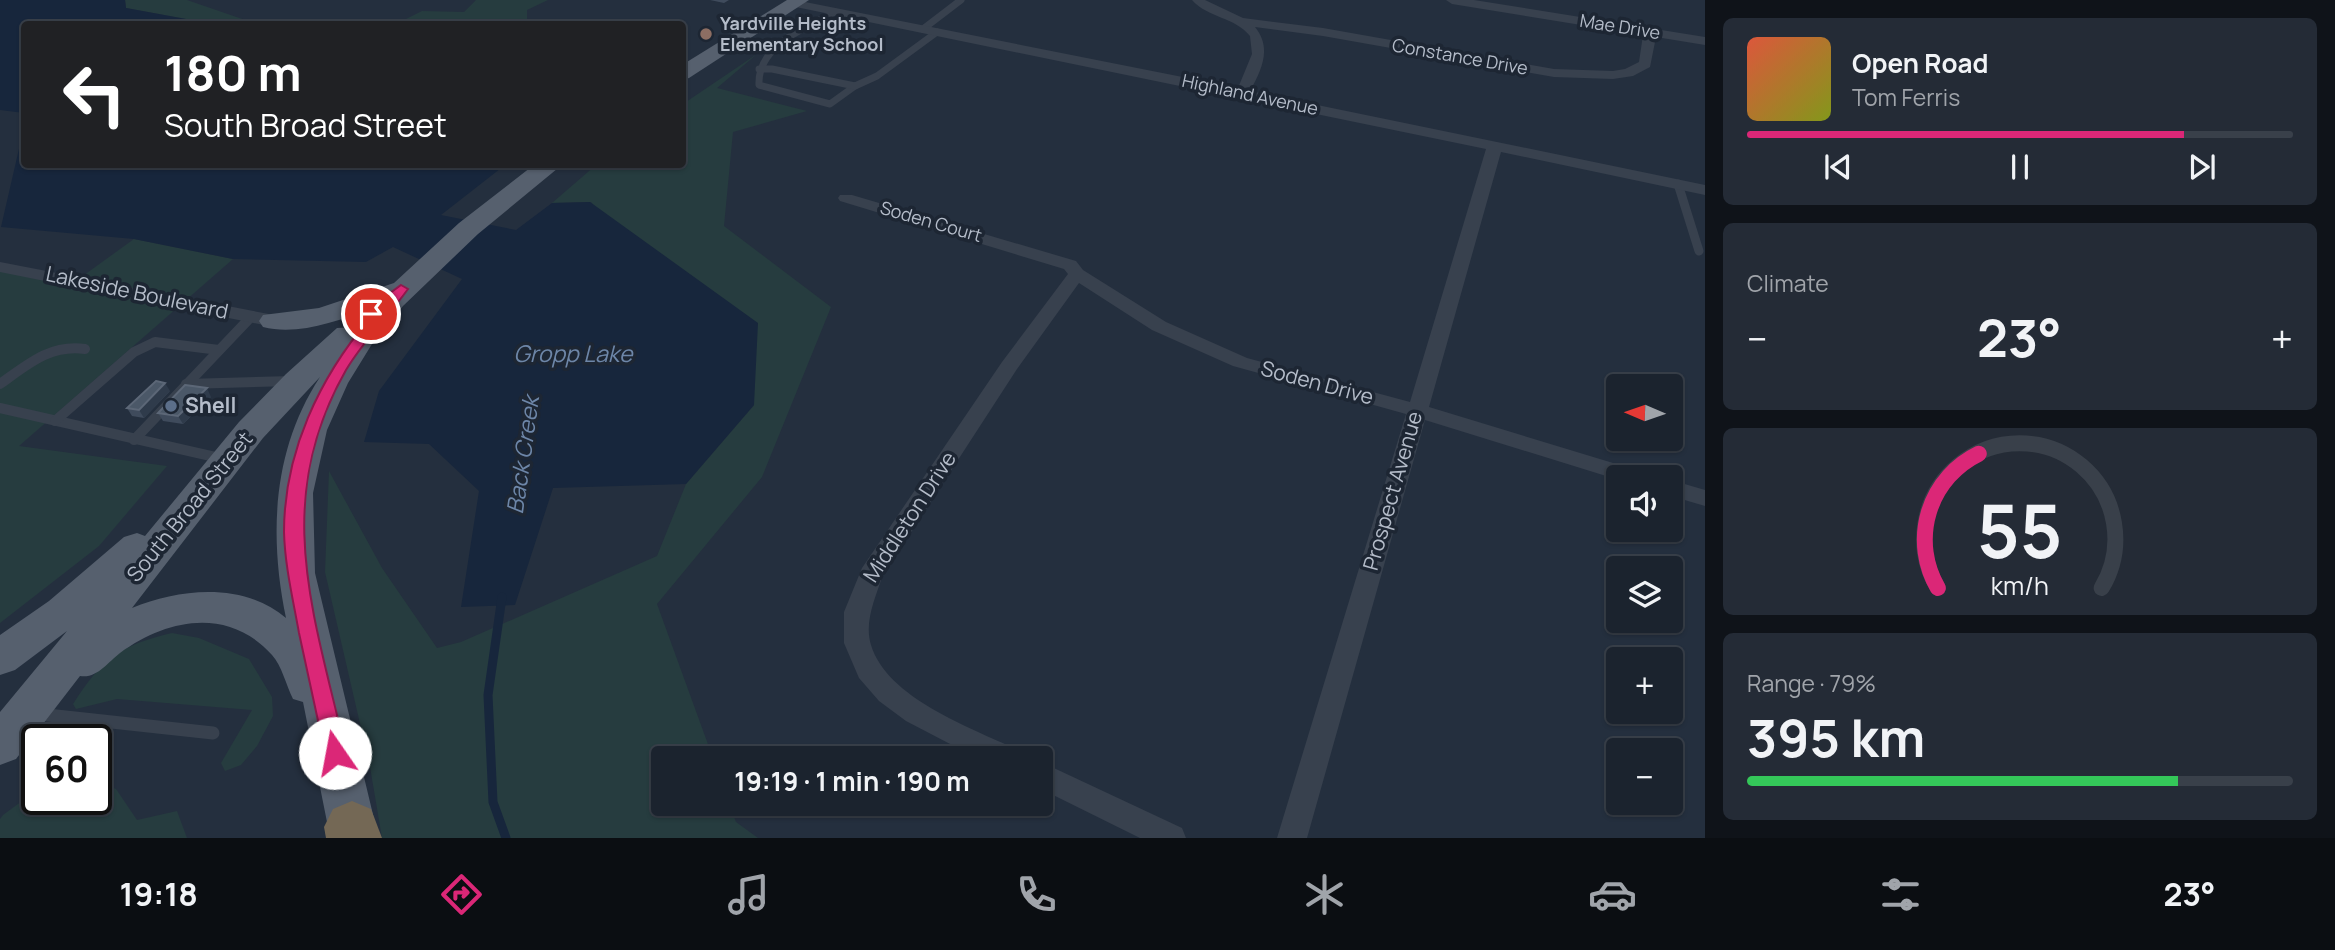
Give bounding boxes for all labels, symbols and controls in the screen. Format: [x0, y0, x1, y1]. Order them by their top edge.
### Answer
street label: Mae Drive [1578, 8, 1662, 44]
place label: Yardville Heights Elementary School [720, 11, 883, 56]
marker: Yardville Heights Elementary School [698, 26, 714, 42]
street label: Constance Drive [1390, 32, 1530, 80]
text: 180 m [164, 39, 302, 106]
text: Open Road [1852, 45, 1988, 81]
icon: left [49, 49, 140, 140]
street label: Highland Avenue [1180, 68, 1320, 120]
text: Tom Ferris [1852, 81, 1960, 113]
text: South Broad Street [164, 103, 447, 147]
icon: previous [1819, 148, 1857, 186]
icon: pause [2001, 148, 2039, 186]
icon: next [2183, 148, 2221, 186]
street label: Soden Court [878, 195, 985, 247]
street label: Lakeside Boulevard [43, 259, 231, 325]
text: Climate [1747, 267, 1829, 299]
pin [341, 284, 401, 344]
icon: arrive [352, 295, 390, 333]
text: 23° [1977, 302, 2062, 373]
text: − [1747, 312, 1768, 364]
text: + [2271, 312, 2293, 364]
water label: Gropp Lake [514, 337, 634, 369]
street label: Soden Drive [1258, 354, 1377, 411]
north arrow [1606, 374, 1684, 452]
map controls [1606, 374, 1683, 815]
water label: Back Creek [498, 390, 547, 516]
place label: Shell [185, 391, 236, 419]
marker: Shell [163, 398, 179, 414]
street label: Prospect Avenue [1356, 408, 1428, 574]
street label: South Broad Street [120, 425, 258, 587]
street label: Middleton Drive [856, 446, 962, 587]
button: sound [1606, 465, 1683, 542]
text: 55 [1977, 480, 2063, 580]
button: layers [1606, 556, 1683, 633]
text: km/h [1991, 567, 2049, 602]
button: + [1606, 647, 1683, 724]
text: Range · 79% [1747, 667, 1876, 699]
text: 395 km [1747, 702, 1925, 773]
position arrow [298, 716, 372, 790]
speed limit sign: 60 [21, 724, 112, 815]
button: − [1606, 738, 1683, 815]
text: 19:19 · 1 min · 190 m [734, 763, 970, 799]
icon: directions [437, 870, 486, 919]
icon: music [724, 870, 773, 919]
icon: phone [1012, 870, 1061, 919]
icon: climate [1300, 870, 1349, 919]
icon: car [1588, 870, 1637, 919]
icon: filters [1876, 870, 1925, 919]
text: 19:18 [119, 872, 198, 916]
text: 23° [2163, 872, 2216, 916]

